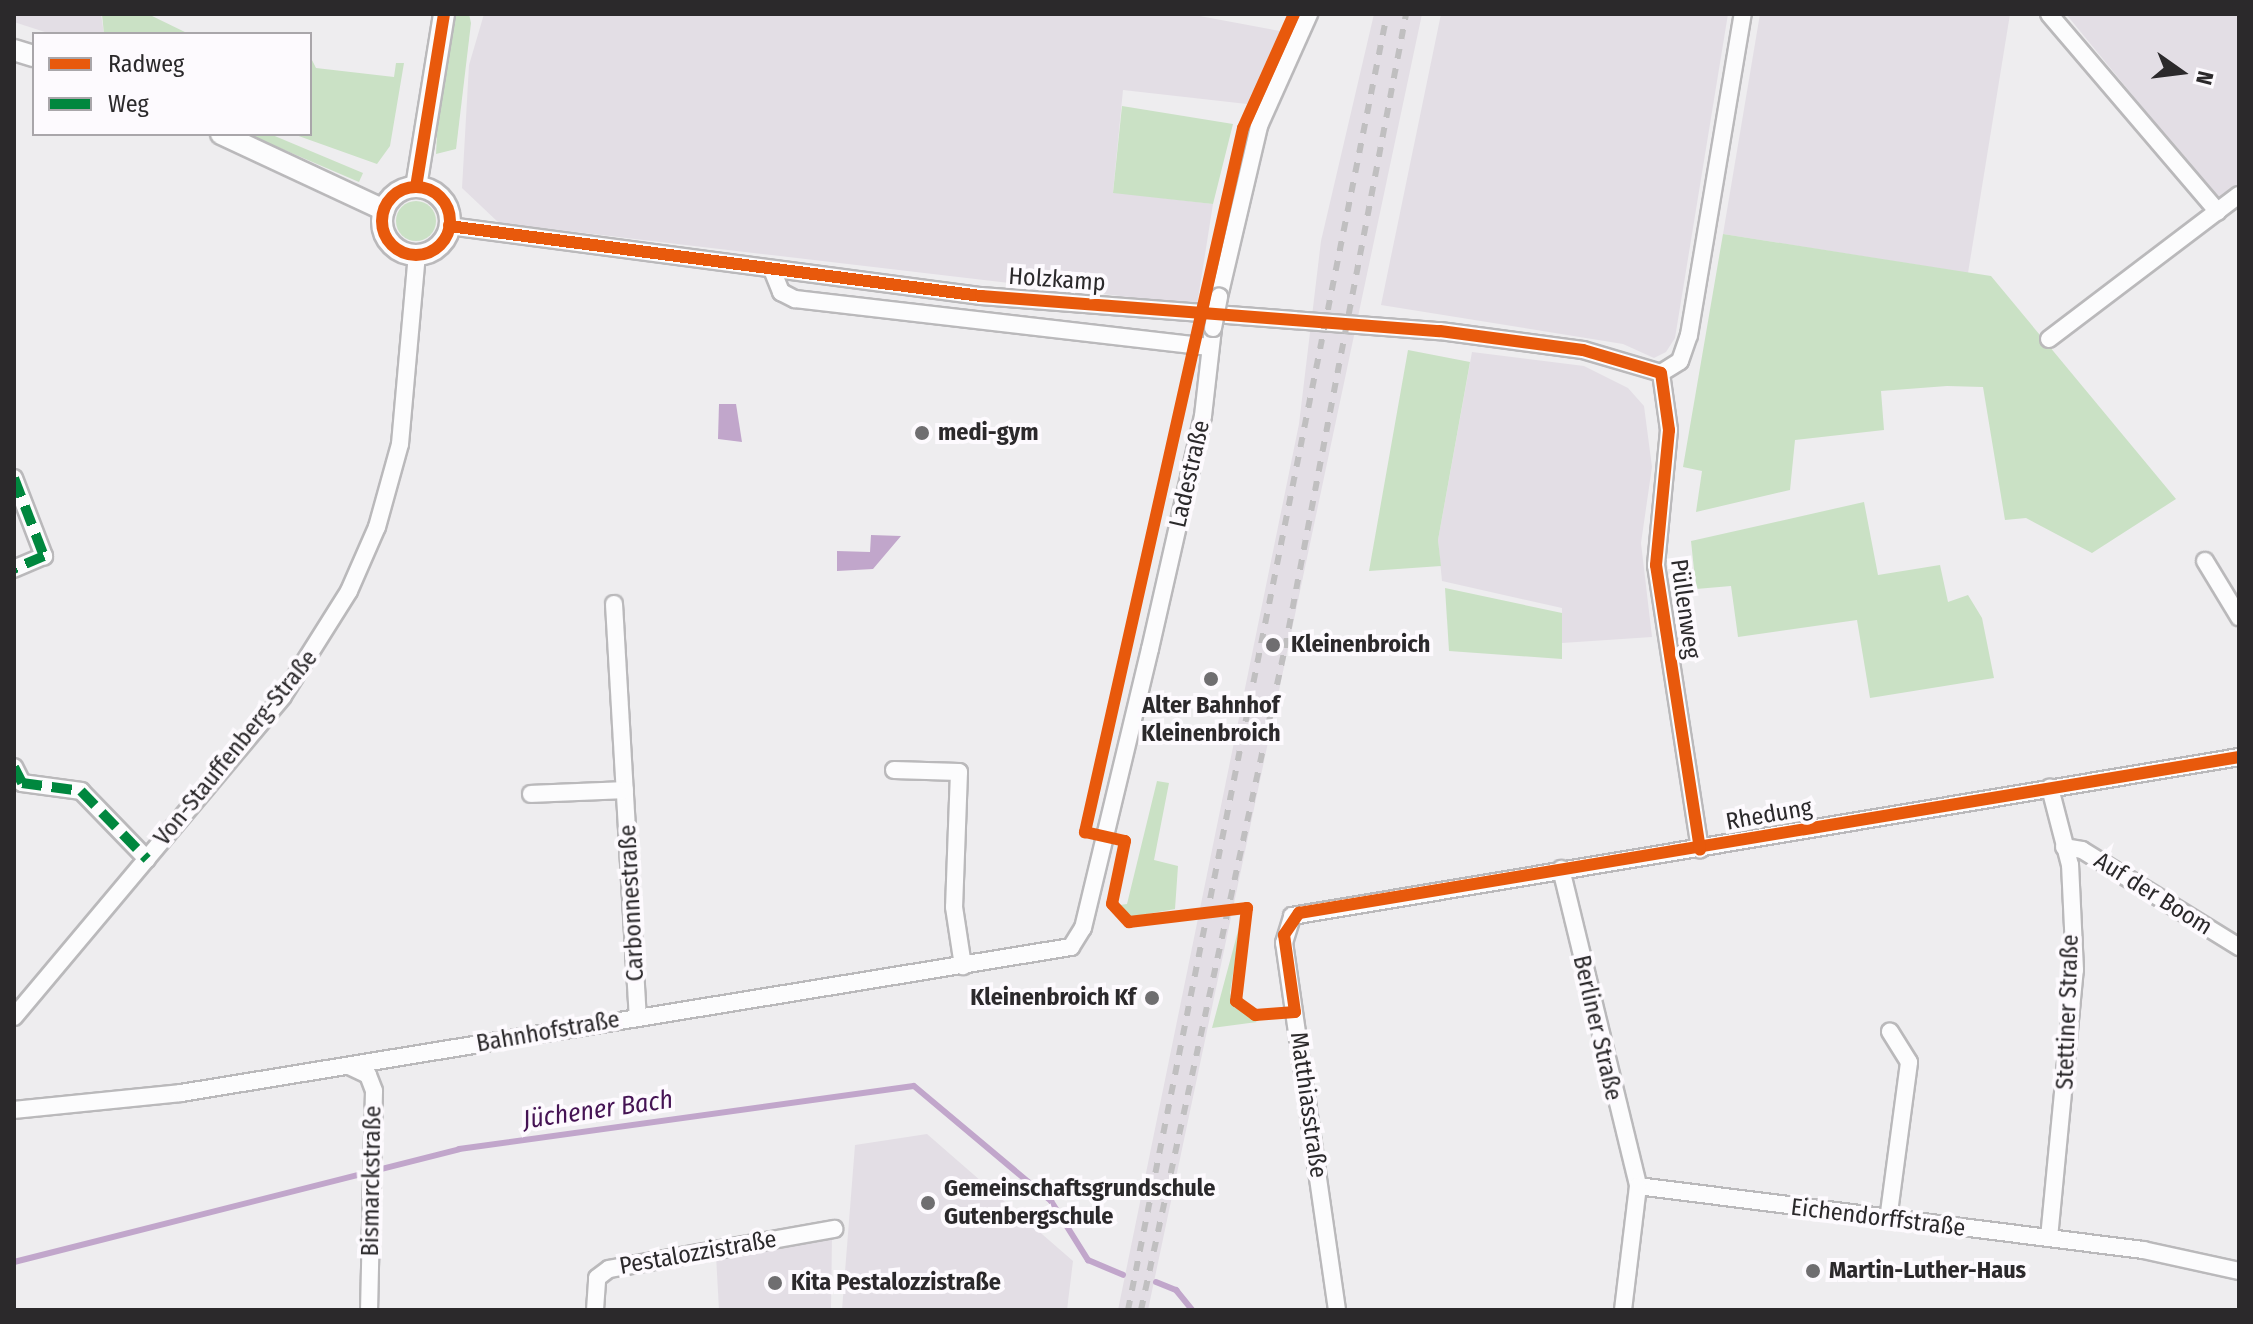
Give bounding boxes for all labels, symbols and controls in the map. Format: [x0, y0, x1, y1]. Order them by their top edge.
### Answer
legend [32, 32, 312, 136]
north arrow [2141, 32, 2221, 112]
text: Radweg [108, 50, 184, 78]
text: N [2190, 68, 2219, 88]
text: Weg [108, 90, 149, 118]
street label: Holzkamp [1008, 262, 1106, 298]
street label: Ladestraße [1164, 418, 1216, 530]
place label: medi-gym [938, 419, 1038, 447]
marker: medi-gym [913, 424, 931, 442]
street label: Püllenweg [1664, 557, 1706, 661]
place label: Kleinenbroich [1291, 631, 1430, 659]
marker: Kleinenbroich [1262, 634, 1284, 656]
street label: Von-Stauffenberg-Straße [148, 644, 324, 852]
marker: Alter Bahnhof Kleinenbroich [1202, 670, 1220, 688]
place label: Alter Bahnhof Kleinenbroich [1141, 692, 1281, 748]
street label: Rhedung [1724, 793, 1814, 837]
street label: Carbonnestraße [614, 824, 650, 982]
street label: Auf der Boom [2089, 846, 2217, 942]
street label: Stettiner Straße [2051, 934, 2085, 1090]
street label: Berliner Straße [1566, 953, 1628, 1103]
place label: Kleinenbroich Kf [970, 984, 1136, 1012]
marker: Kleinenbroich Kf [1143, 989, 1161, 1007]
street label: Bahnhofstraße [474, 1005, 622, 1059]
street label: Matthiasstraße [1284, 1030, 1332, 1180]
water label: Jüchener Bach [521, 1084, 675, 1136]
street label: Bismarckstraße [356, 1105, 388, 1257]
place label: Gemeinschaftsgrundschule Gutenbergschule [944, 1175, 1215, 1231]
street label: Eichendorffstraße [1789, 1193, 1967, 1243]
marker: Gemeinschaftsgrundschule Gutenbergschule [919, 1194, 937, 1212]
street label: Pestalozzistraße [617, 1225, 779, 1281]
place label: Martin-Luther-Haus [1829, 1257, 2026, 1285]
marker: Martin-Luther-Haus [1804, 1262, 1822, 1280]
place label: Kita Pestalozzistraße [791, 1269, 1001, 1297]
marker: Kita Pestalozzistraße [766, 1274, 784, 1292]

